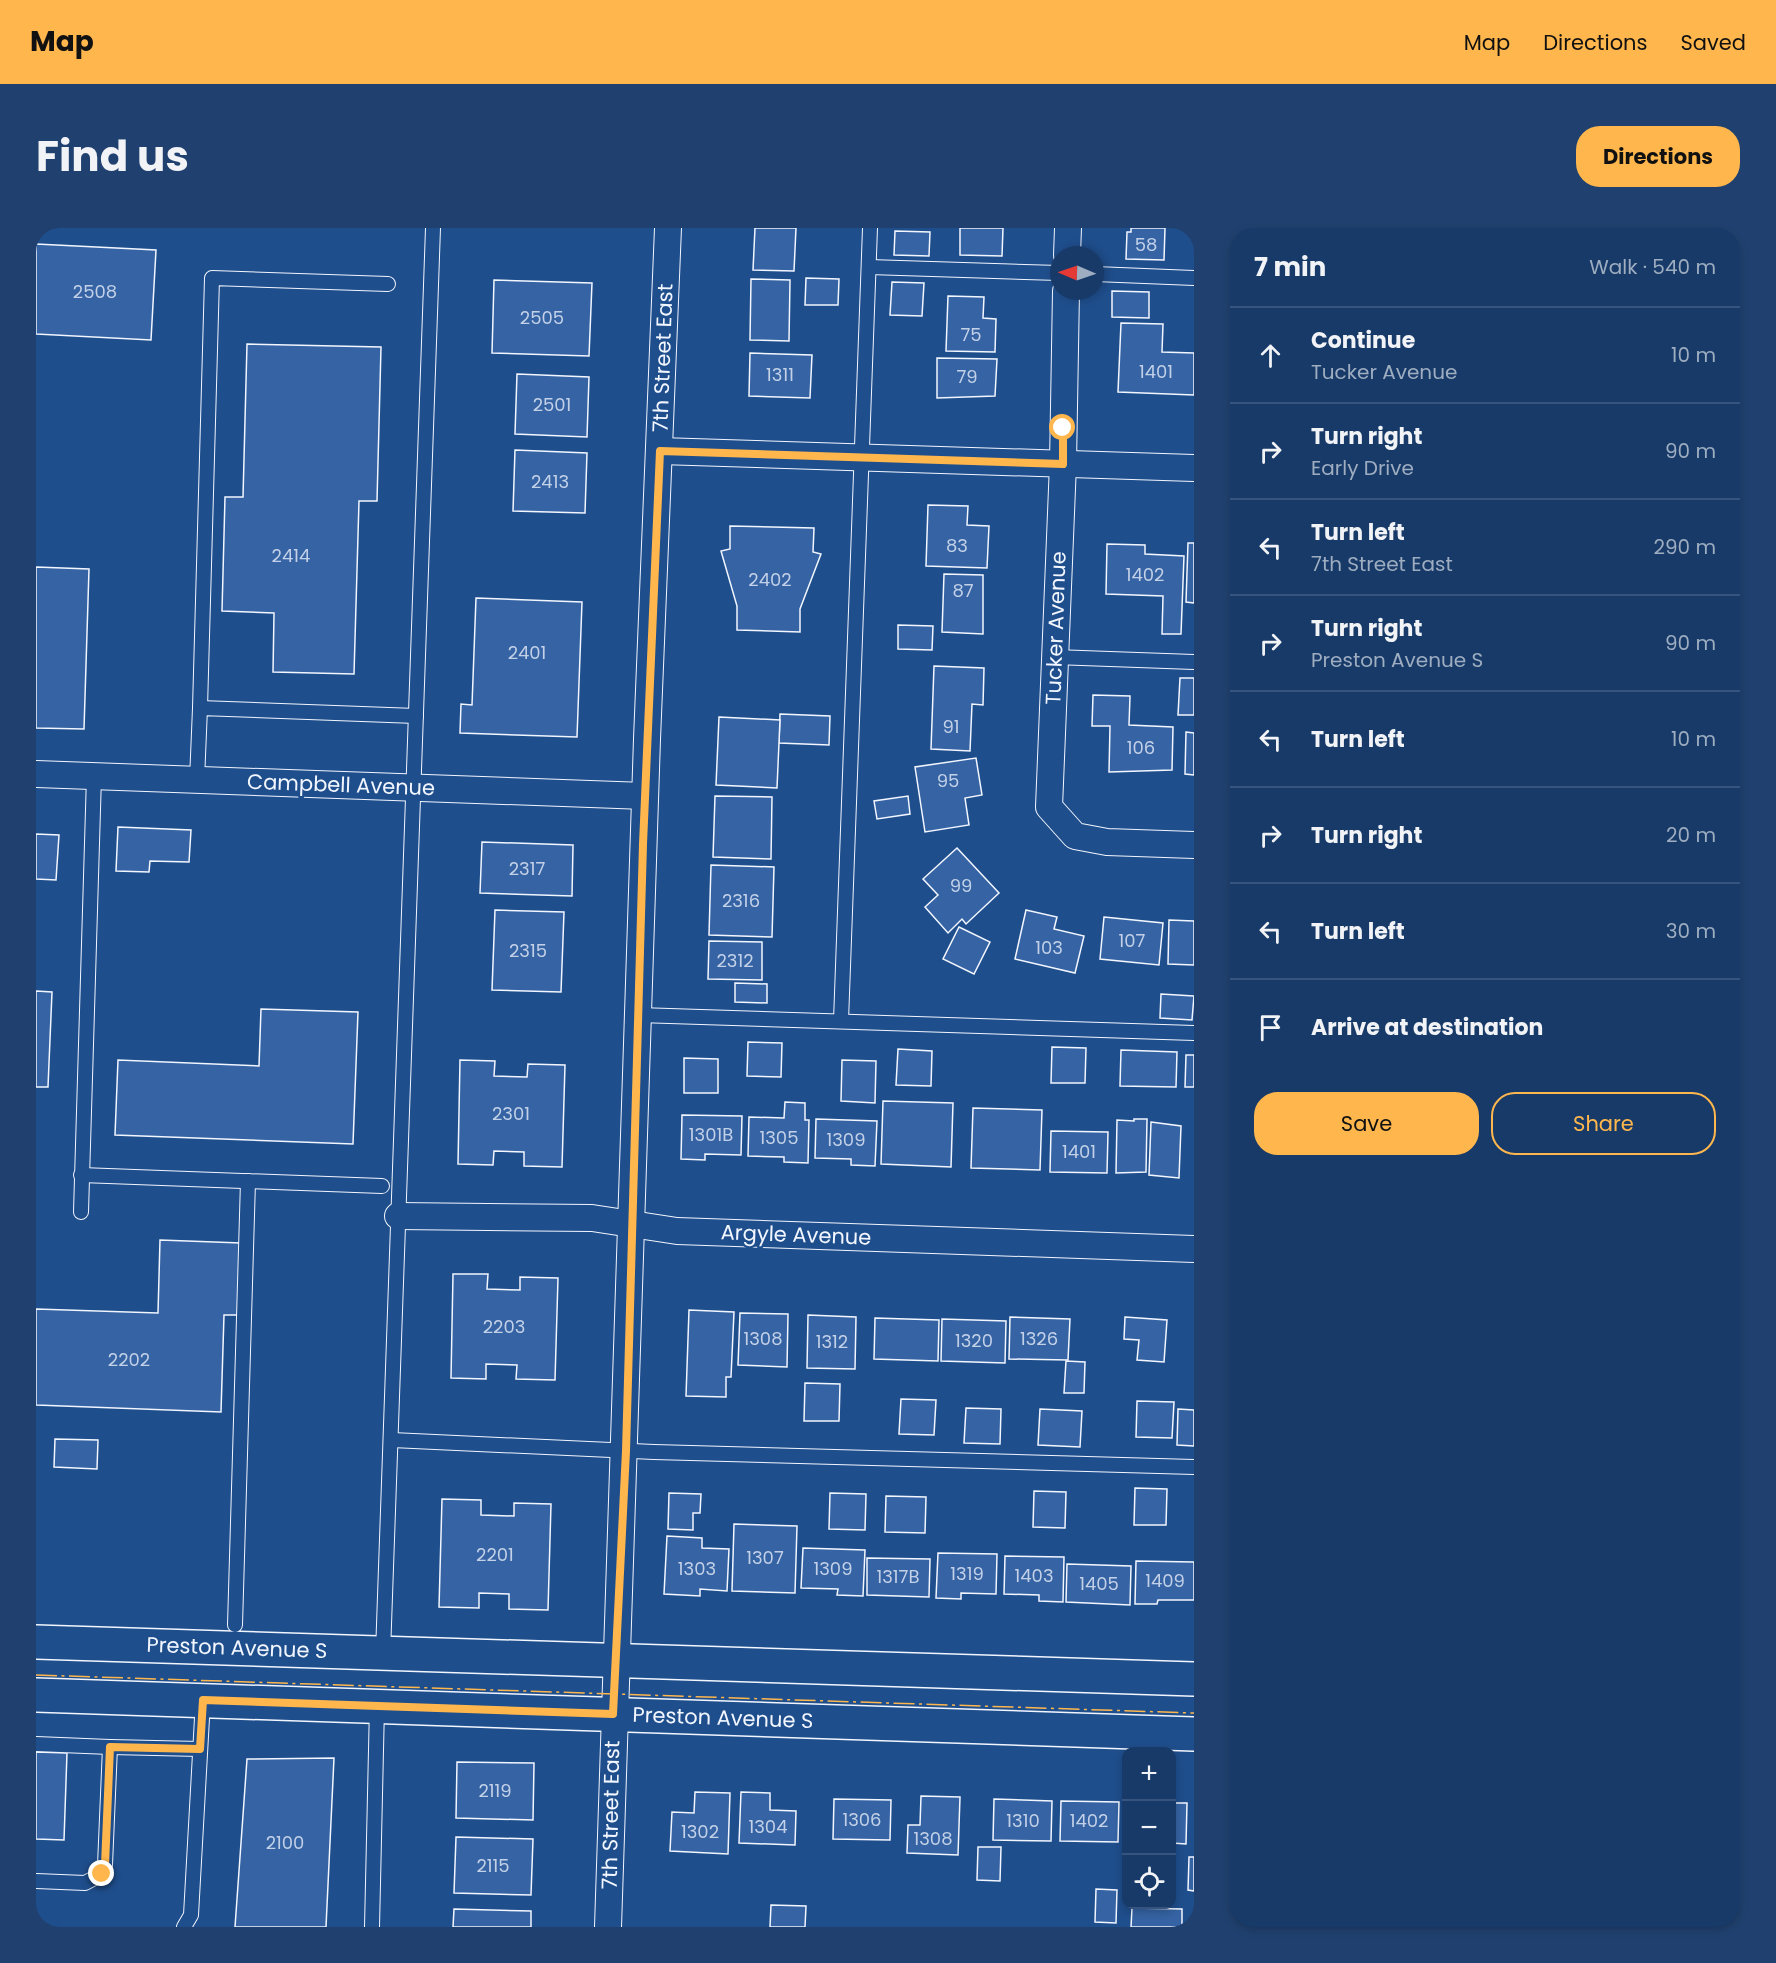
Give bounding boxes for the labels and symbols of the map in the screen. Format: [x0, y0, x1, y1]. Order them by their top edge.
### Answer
house number: 58 [1135, 232, 1157, 257]
north arrow [1050, 246, 1104, 300]
house number: 2508 [73, 279, 117, 304]
street label: 7th Street East [645, 283, 680, 433]
house number: 2505 [520, 305, 564, 330]
house number: 75 [960, 322, 982, 347]
house number: 1401 [1139, 359, 1173, 384]
house number: 1311 [766, 362, 794, 387]
house number: 79 [956, 364, 978, 389]
house number: 2501 [533, 392, 571, 417]
route start [1049, 414, 1075, 440]
house number: 2413 [531, 469, 569, 494]
house number: 83 [946, 533, 968, 558]
house number: 2414 [272, 543, 310, 568]
street label: Tucker Avenue [1038, 551, 1073, 705]
house number: 1402 [1126, 562, 1164, 587]
house number: 2402 [748, 567, 792, 592]
house number: 87 [952, 578, 974, 603]
house number: 2401 [508, 640, 546, 665]
house number: 91 [942, 714, 960, 739]
house number: 106 [1127, 735, 1155, 760]
street label: Campbell Avenue [246, 767, 436, 802]
house number: 95 [937, 768, 959, 793]
house number: 2317 [509, 856, 545, 881]
house number: 99 [950, 873, 972, 898]
house number: 2316 [722, 888, 760, 913]
house number: 107 [1119, 928, 1146, 953]
house number: 103 [1035, 935, 1063, 960]
house number: 2315 [509, 938, 547, 963]
house number: 2312 [716, 948, 754, 973]
house number: 2301 [492, 1101, 530, 1126]
house number: 1301B [689, 1122, 733, 1147]
house number: 1305 [760, 1125, 798, 1150]
house number: 1309 [826, 1127, 866, 1152]
house number: 1401 [1062, 1139, 1096, 1164]
street label: Argyle Avenue [720, 1217, 872, 1252]
house number: 2203 [483, 1314, 525, 1339]
house number: 1308 [743, 1326, 783, 1351]
house number: 1326 [1020, 1326, 1058, 1351]
house number: 1320 [955, 1328, 993, 1353]
house number: 1312 [816, 1329, 848, 1354]
house number: 2202 [108, 1347, 150, 1372]
house number: 2201 [476, 1542, 514, 1567]
house number: 1307 [746, 1545, 784, 1570]
house number: 1303 [678, 1556, 716, 1581]
house number: 1309 [813, 1556, 853, 1581]
house number: 1319 [950, 1561, 984, 1586]
house number: 1403 [1015, 1563, 1054, 1588]
house number: 1317B [877, 1564, 919, 1589]
house number: 1409 [1145, 1568, 1185, 1593]
house number: 1405 [1079, 1571, 1119, 1596]
street label: Preston Avenue S [146, 1630, 328, 1665]
street label: Preston Avenue S [632, 1700, 814, 1735]
street label: 7th Street East [595, 1740, 626, 1890]
house number: 2119 [478, 1778, 512, 1803]
house number: 1306 [842, 1807, 882, 1832]
house number: 1310 [1006, 1808, 1040, 1833]
house number: 1402 [1070, 1808, 1108, 1833]
house number: 1304 [749, 1814, 788, 1839]
house number: 1302 [681, 1819, 719, 1844]
house number: 1308 [913, 1826, 953, 1851]
house number: 2100 [266, 1830, 304, 1855]
house number: 2115 [476, 1853, 510, 1878]
route end [88, 1860, 114, 1886]

